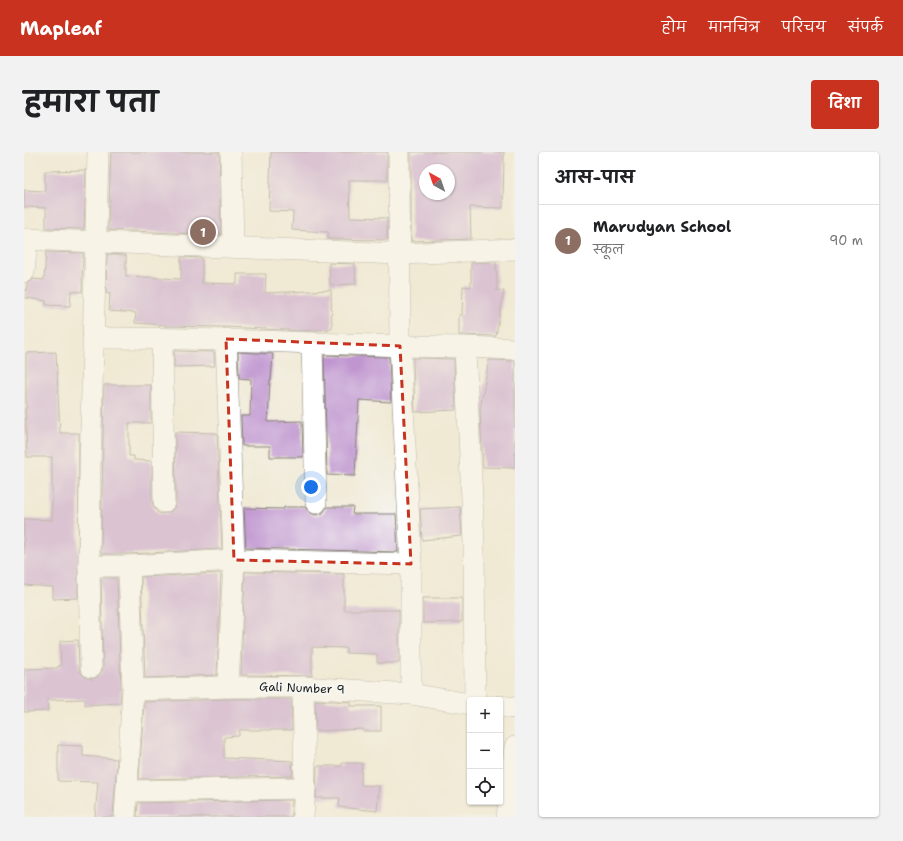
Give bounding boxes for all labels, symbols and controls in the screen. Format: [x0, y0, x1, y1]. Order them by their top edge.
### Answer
text: Mapleaf [20, 16, 102, 41]
text: होम [662, 18, 686, 36]
text: मानचित्र [708, 18, 760, 36]
text: परिचय [782, 18, 826, 36]
text: संपर्क [848, 18, 883, 36]
button: दिशा [811, 80, 879, 129]
text: हमारा पता [24, 83, 158, 121]
north arrow [419, 164, 455, 200]
text: आस-पास [555, 166, 635, 188]
pin: 1 [190, 217, 216, 247]
text: Marudyan School [593, 217, 731, 237]
text: 1 [565, 232, 571, 249]
text: 90 m [829, 232, 863, 249]
text: स्कूल [593, 241, 624, 258]
your location [301, 477, 321, 497]
street label: Gali Number 9 [259, 679, 345, 697]
map controls [467, 697, 503, 805]
button: + [467, 697, 503, 733]
button: − [467, 733, 503, 769]
button: locate [467, 769, 503, 805]

